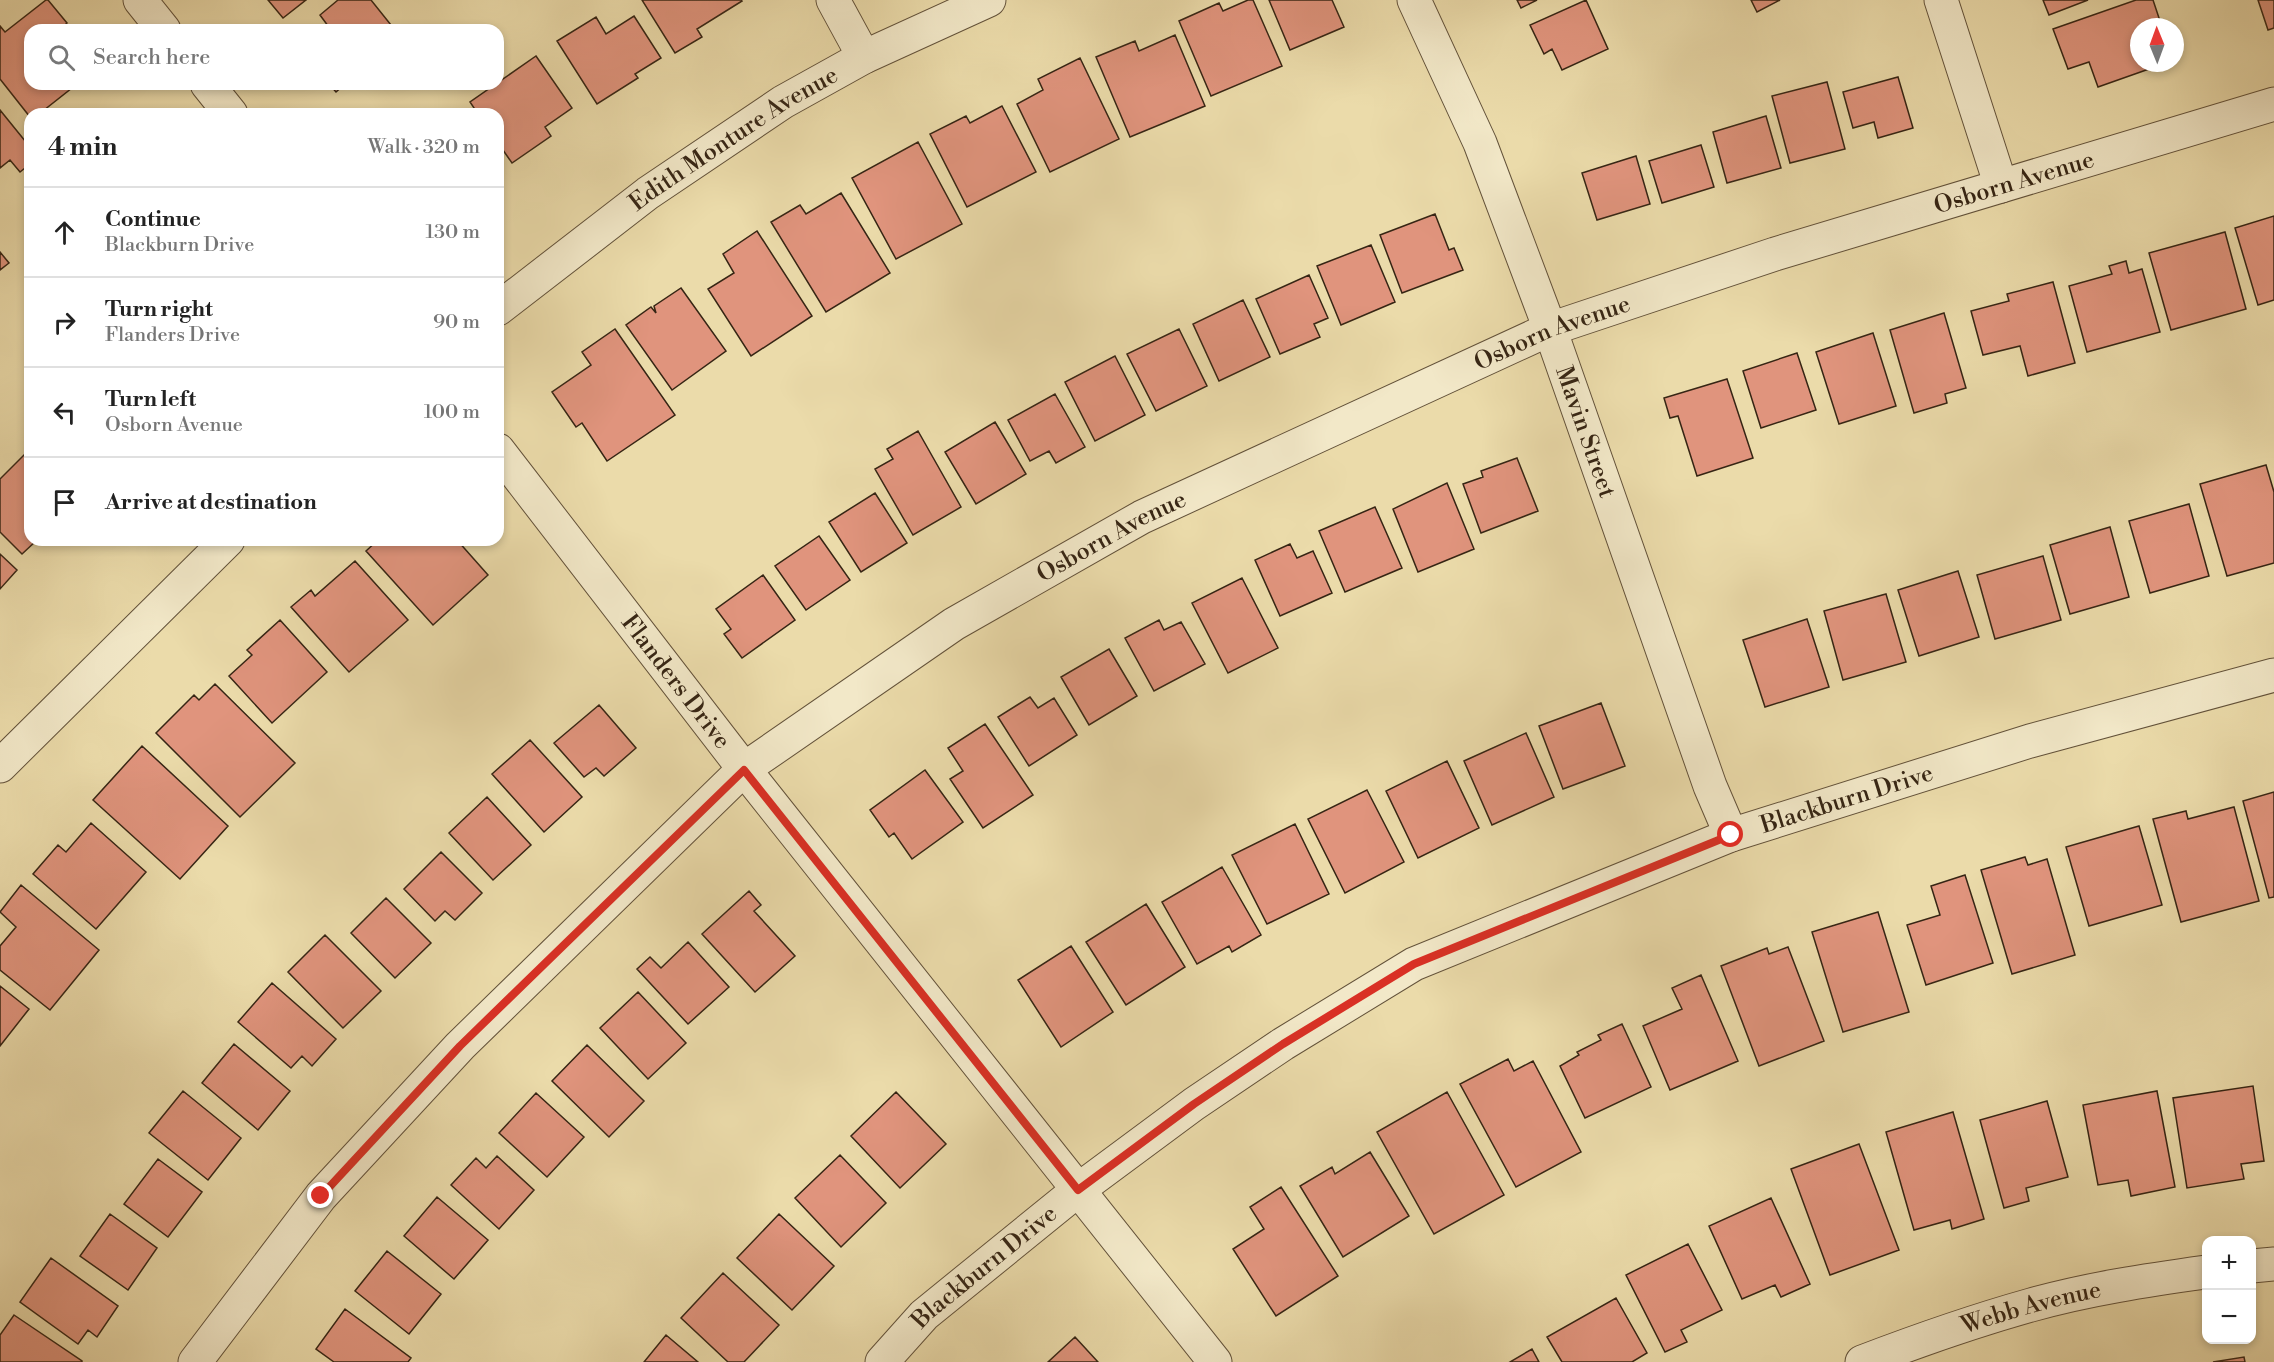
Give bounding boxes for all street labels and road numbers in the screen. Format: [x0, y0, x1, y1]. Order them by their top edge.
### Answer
street label: Edith Monture Avenue [623, 60, 844, 218]
street label: Osborn Avenue [1931, 145, 2098, 221]
street label: Osborn Avenue [1469, 289, 1634, 378]
street label: Mavin Street [1548, 362, 1622, 502]
street label: Osborn Avenue [1032, 485, 1191, 590]
street label: Flanders Drive [614, 608, 737, 755]
street label: Blackburn Drive [1756, 758, 1937, 841]
street label: Blackburn Drive [904, 1199, 1063, 1336]
street label: Webb Avenue [1957, 1275, 2104, 1342]

